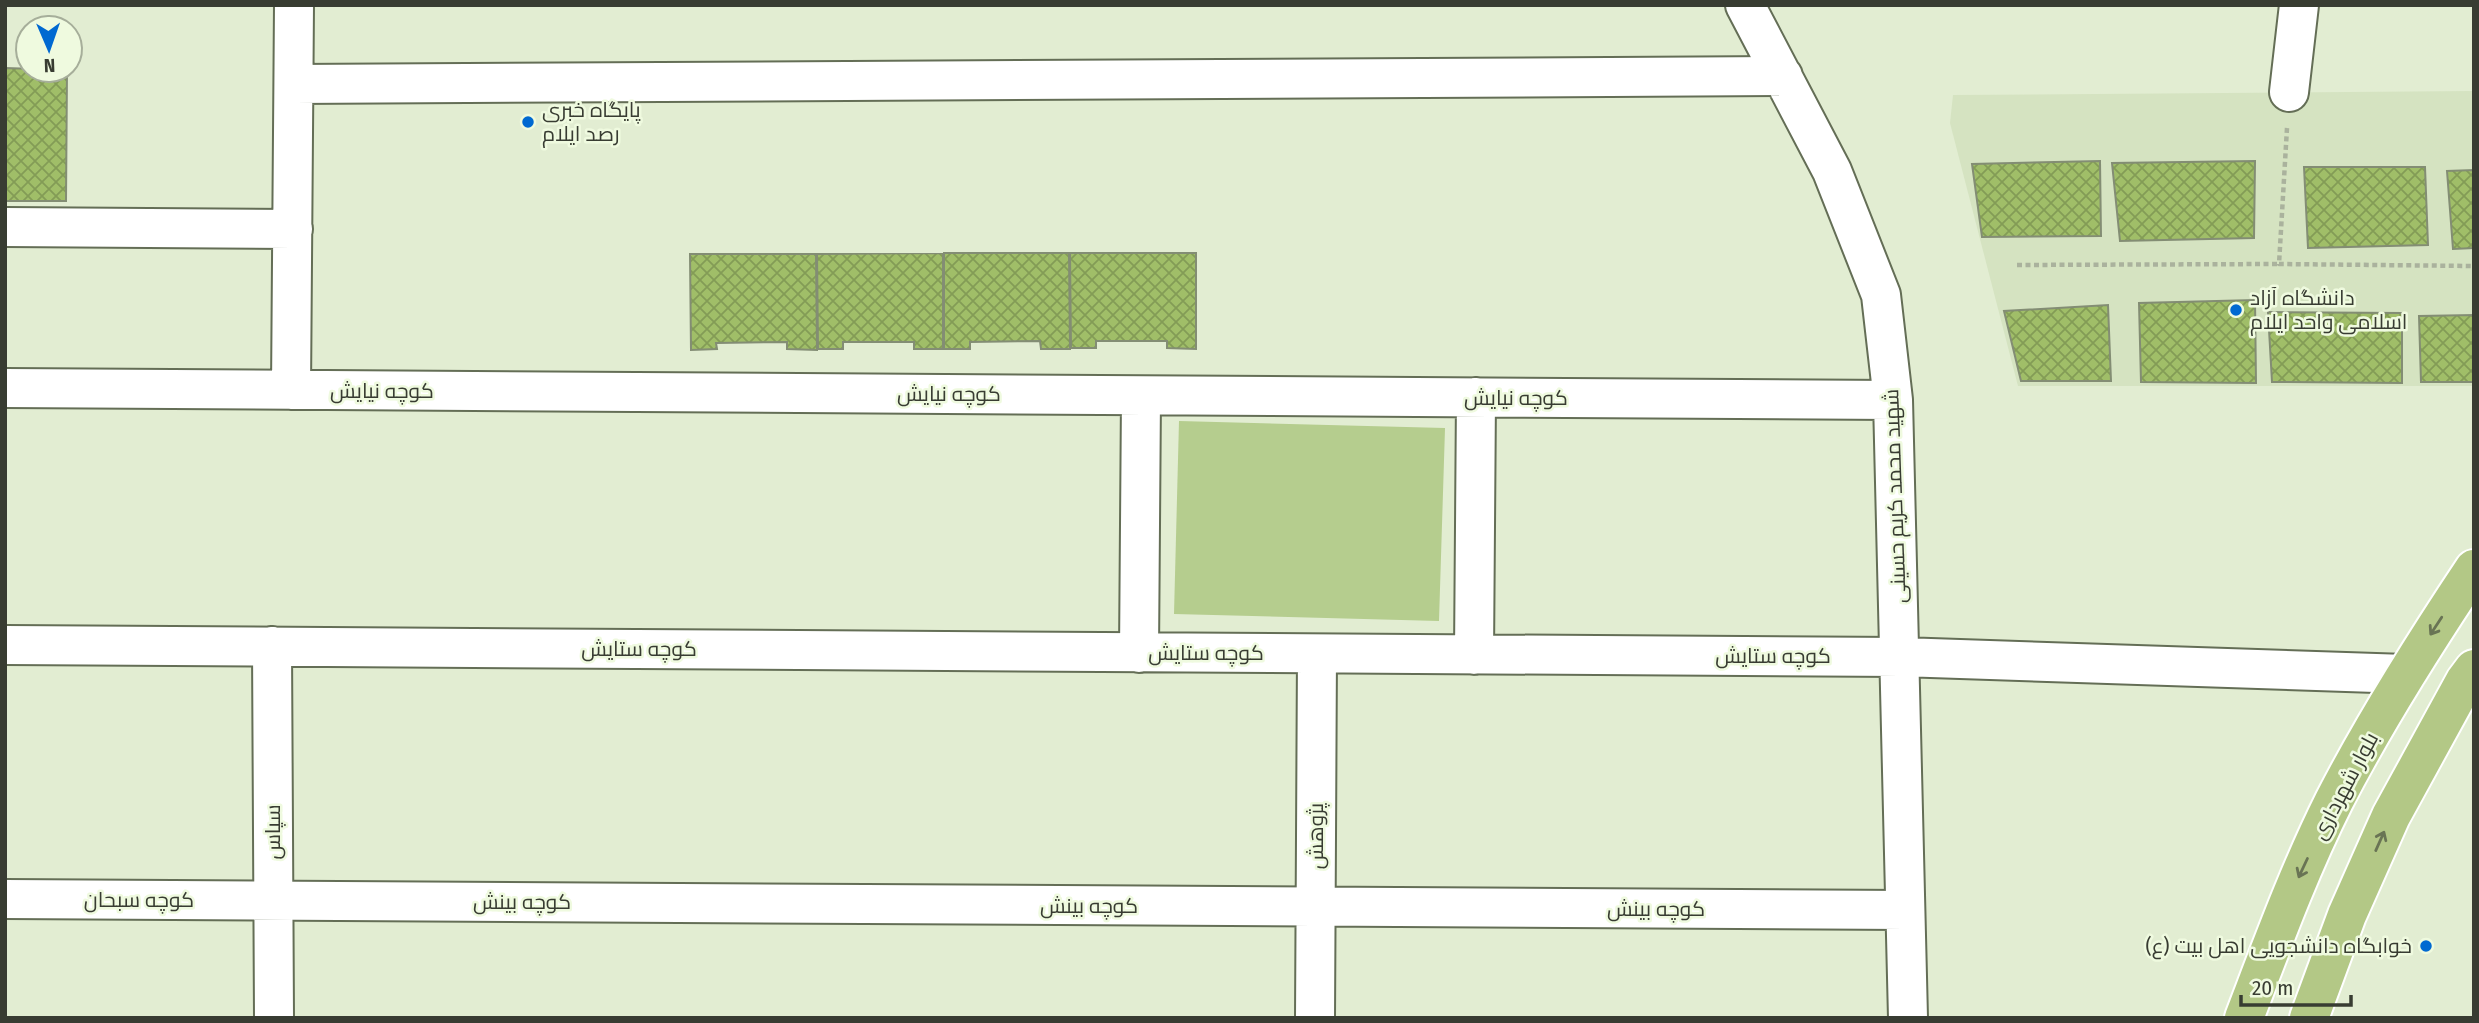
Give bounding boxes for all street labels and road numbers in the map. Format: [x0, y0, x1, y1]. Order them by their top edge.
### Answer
street label: كوچه نيايش [330, 378, 434, 405]
street label: كوچه نيايش [897, 381, 1001, 408]
street label: كوچه نيايش [1464, 385, 1568, 412]
street label: شهید محمد‌ کریم حسینی [1878, 388, 1913, 604]
street label: کوچه ستایش [581, 636, 697, 663]
street label: کوچه ستایش [1148, 640, 1264, 667]
street label: کوچه ستایش [1715, 643, 1831, 670]
street label: بلوار شهرداری [2306, 728, 2384, 844]
street label: پژوهش [1303, 802, 1330, 869]
street label: سپاس [260, 804, 286, 860]
street label: کوچه سبحان [84, 887, 194, 914]
street label: کوچه بینش [473, 889, 571, 916]
street label: کوچه بینش [1040, 893, 1138, 920]
street label: کوچه بینش [1607, 896, 1705, 923]

